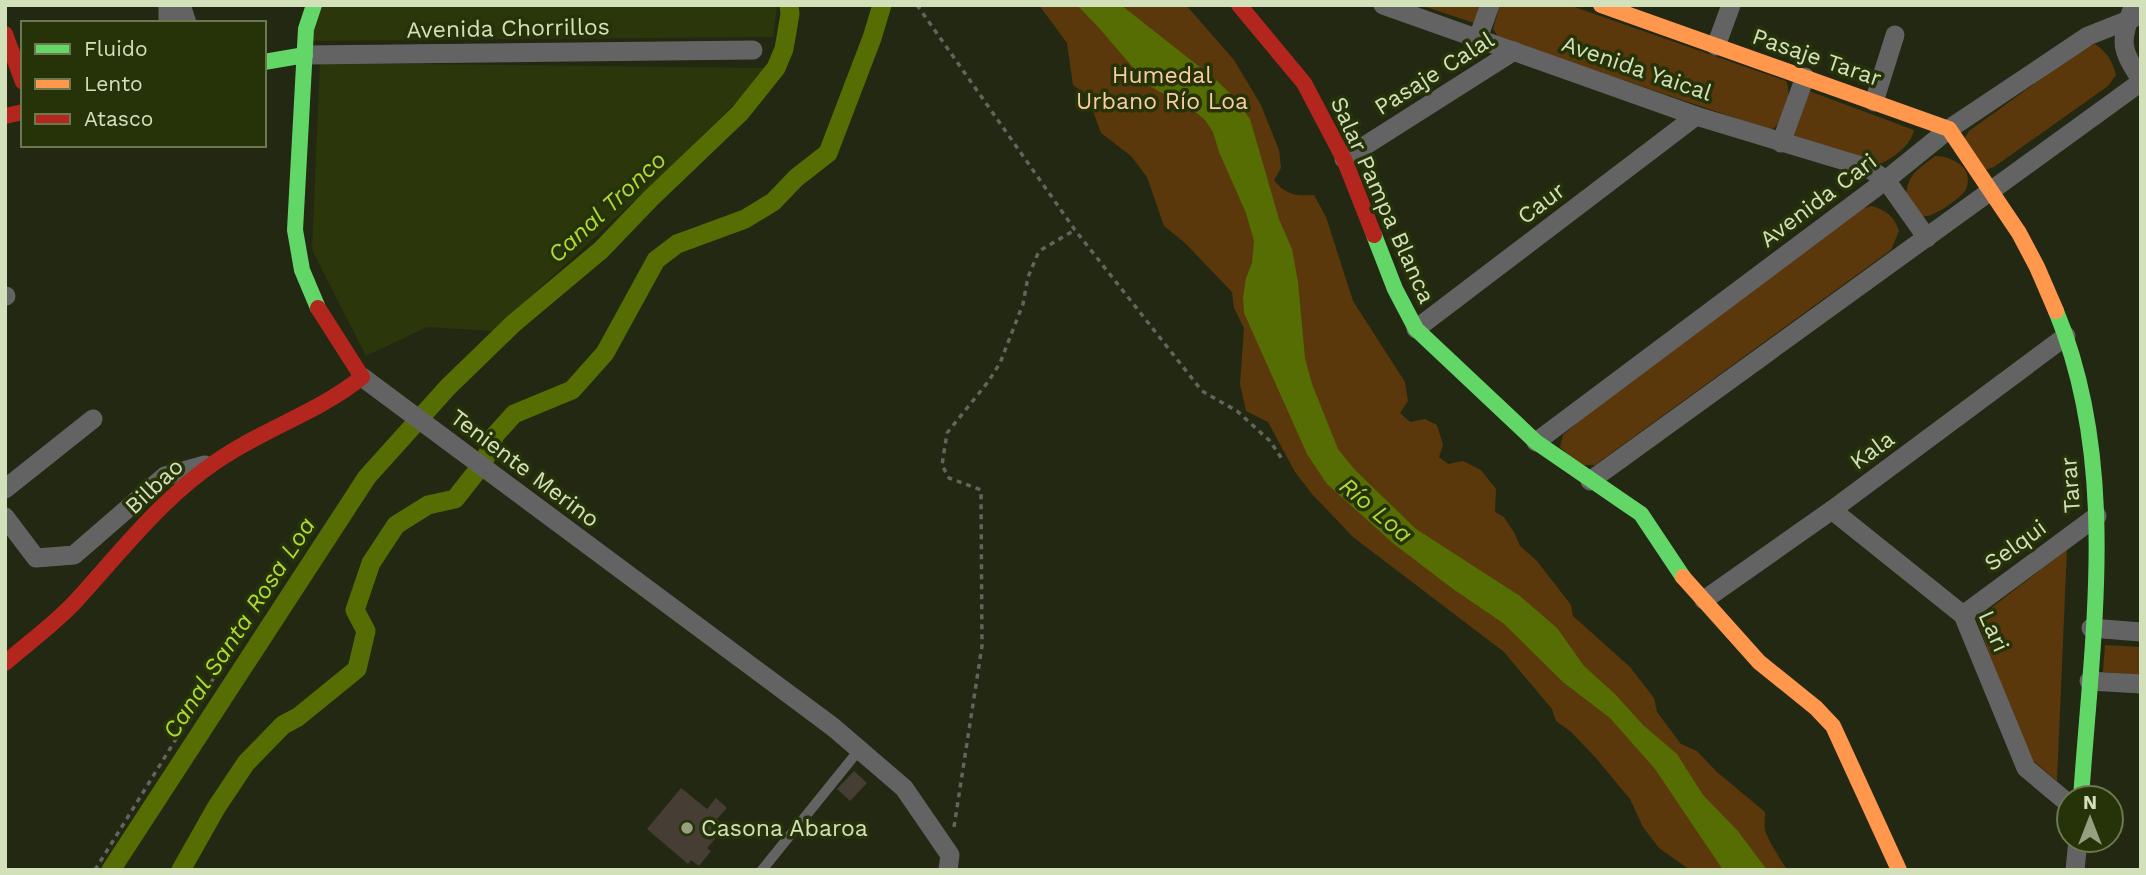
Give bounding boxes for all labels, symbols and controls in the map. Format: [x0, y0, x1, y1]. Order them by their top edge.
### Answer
street label: Avenida Chorrillos [406, 13, 610, 44]
legend [21, 21, 266, 147]
street label: Pasaje Tarar [1749, 23, 1885, 92]
street label: Pasaje Calal [1370, 26, 1499, 121]
street label: Avenida Yaical [1558, 30, 1715, 107]
text: Fluido [84, 36, 148, 61]
park label: Humedal Urbano Río Loa [1076, 62, 1248, 115]
text: Lento [84, 71, 143, 96]
street label: Salar Pampa Blanca [1325, 93, 1440, 308]
text: Atasco [84, 106, 153, 131]
water label: Canal Tronco [542, 145, 672, 269]
street label: Avenida Cari [1755, 148, 1882, 253]
street label: Caur [1512, 177, 1570, 230]
street label: Teniente Merino [445, 404, 604, 533]
street label: Kala [1845, 425, 1900, 475]
street label: Bilbao [120, 453, 189, 520]
street label: Tarar [2055, 456, 2086, 514]
water label: Río Loa [1334, 472, 1418, 549]
water label: Canal Santa Rosa Loa [157, 512, 321, 744]
street label: Selqui [1979, 514, 2051, 577]
street label: Lari [1973, 606, 2014, 656]
north arrow [2055, 784, 2125, 854]
text: N [2083, 791, 2097, 814]
place label: Casona Abaroa [701, 815, 868, 842]
marker: Casona Abaroa [679, 820, 695, 836]

